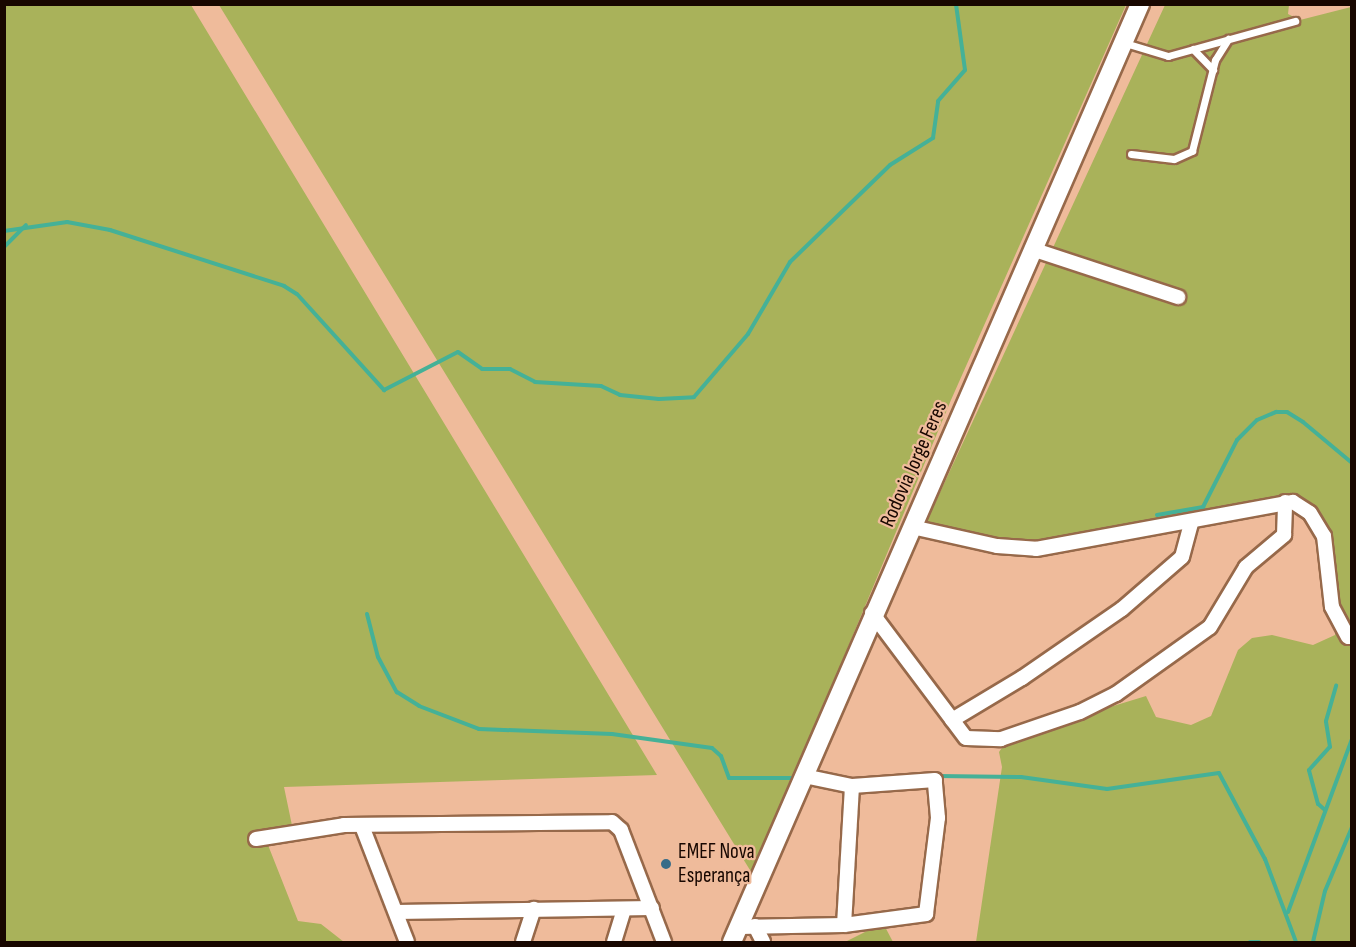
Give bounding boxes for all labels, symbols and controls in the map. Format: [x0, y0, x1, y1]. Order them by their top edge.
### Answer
street label: Rodovia Jorge Feres [875, 397, 953, 531]
place label: EMEF Nova Esperança [678, 839, 755, 889]
marker: EMEF Nova Esperança [659, 857, 673, 871]

